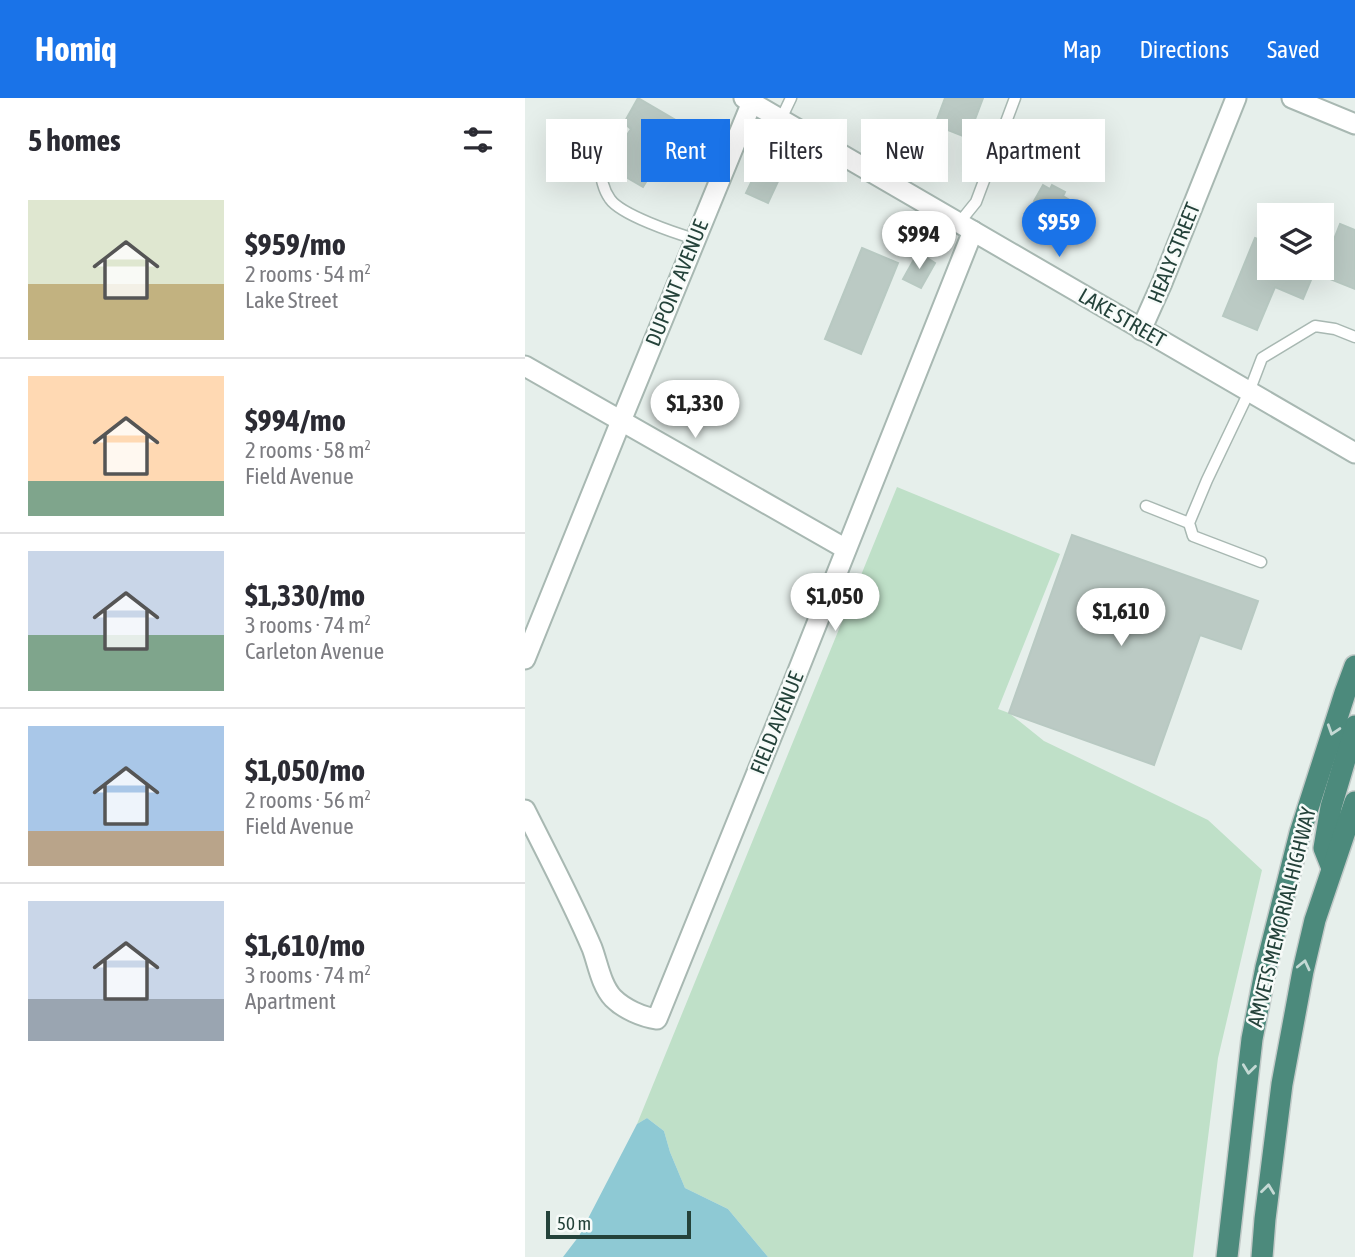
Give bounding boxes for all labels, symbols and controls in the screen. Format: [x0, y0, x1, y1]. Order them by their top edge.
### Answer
text: Homiq [35, 30, 117, 68]
text: Map [1063, 36, 1101, 63]
text: Directions [1139, 36, 1229, 63]
text: Saved [1267, 36, 1320, 63]
chip: Buy [546, 119, 627, 182]
chip: Rent [641, 119, 730, 182]
chip: Filters [744, 119, 847, 182]
chip: New [861, 119, 948, 182]
chip: Apartment [962, 119, 1105, 182]
icon: filters [459, 121, 497, 159]
text: 5 homes [28, 123, 121, 157]
street label: HEALY STREET [1142, 199, 1204, 306]
pin: $959 [1018, 200, 1100, 259]
map controls [1257, 203, 1334, 280]
button: layers [1257, 203, 1334, 280]
text: $959 [1038, 209, 1080, 235]
pin: $994 [878, 212, 960, 271]
street label: DUPONT AVENUE [640, 216, 712, 349]
text: $994 [898, 221, 940, 247]
text: $959/mo [245, 227, 346, 261]
icon: home [84, 228, 168, 312]
text: 2 rooms · 54 m² [245, 261, 371, 287]
street label: LAKE STREET [1075, 283, 1170, 352]
text: Lake Street [245, 287, 338, 313]
pin: $1,330 [638, 380, 752, 440]
text: $1,330 [667, 390, 724, 416]
text: $994/mo [245, 403, 346, 437]
icon: home [84, 404, 168, 488]
text: 2 rooms · 58 m² [245, 437, 371, 463]
text: Field Avenue [245, 463, 354, 489]
pin: $1,050 [778, 574, 892, 633]
text: $1,330/mo [245, 578, 365, 612]
icon: home [84, 579, 168, 663]
text: $1,050 [807, 583, 864, 609]
pin: $1,610 [1064, 588, 1178, 648]
text: $1,610 [1093, 598, 1150, 624]
text: 3 rooms · 74 m² [245, 612, 371, 638]
text: Carleton Avenue [245, 638, 384, 664]
street label: FIELD AVENUE [745, 668, 808, 777]
one-way arrow [1326, 724, 1341, 736]
text: $1,050/mo [245, 753, 365, 787]
icon: home [84, 754, 168, 838]
text: 2 rooms · 56 m² [245, 787, 371, 813]
street label: AMVETS MEMORIAL HIGHWAY [1242, 804, 1320, 1029]
text: Field Avenue [245, 813, 354, 839]
text: $1,610/mo [245, 928, 365, 962]
icon: home [84, 929, 168, 1013]
one-way arrow [1296, 959, 1311, 971]
text: 3 rooms · 74 m² [245, 962, 371, 988]
text: Apartment [245, 988, 336, 1014]
one-way arrow [1241, 1063, 1256, 1075]
one-way arrow [1261, 1183, 1276, 1195]
scale bar [546, 1208, 691, 1240]
text: 50 m [557, 1212, 591, 1234]

